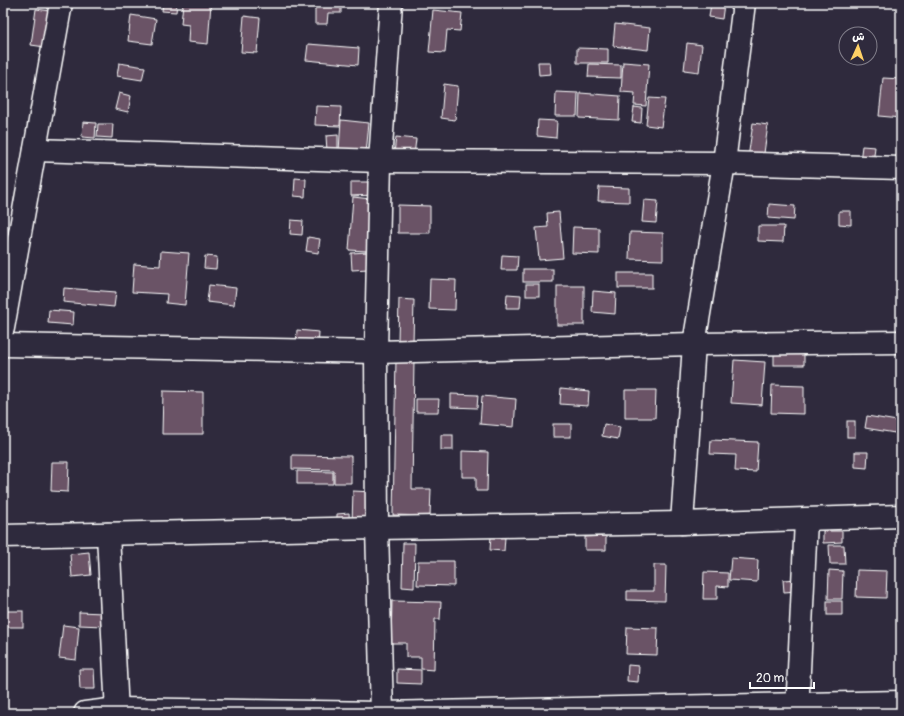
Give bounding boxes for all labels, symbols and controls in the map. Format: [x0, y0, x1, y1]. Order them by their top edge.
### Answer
north arrow [838, 26, 878, 66]
text: ش [852, 30, 865, 43]
scale bar [750, 664, 814, 690]
text: 20 m [756, 671, 785, 686]

